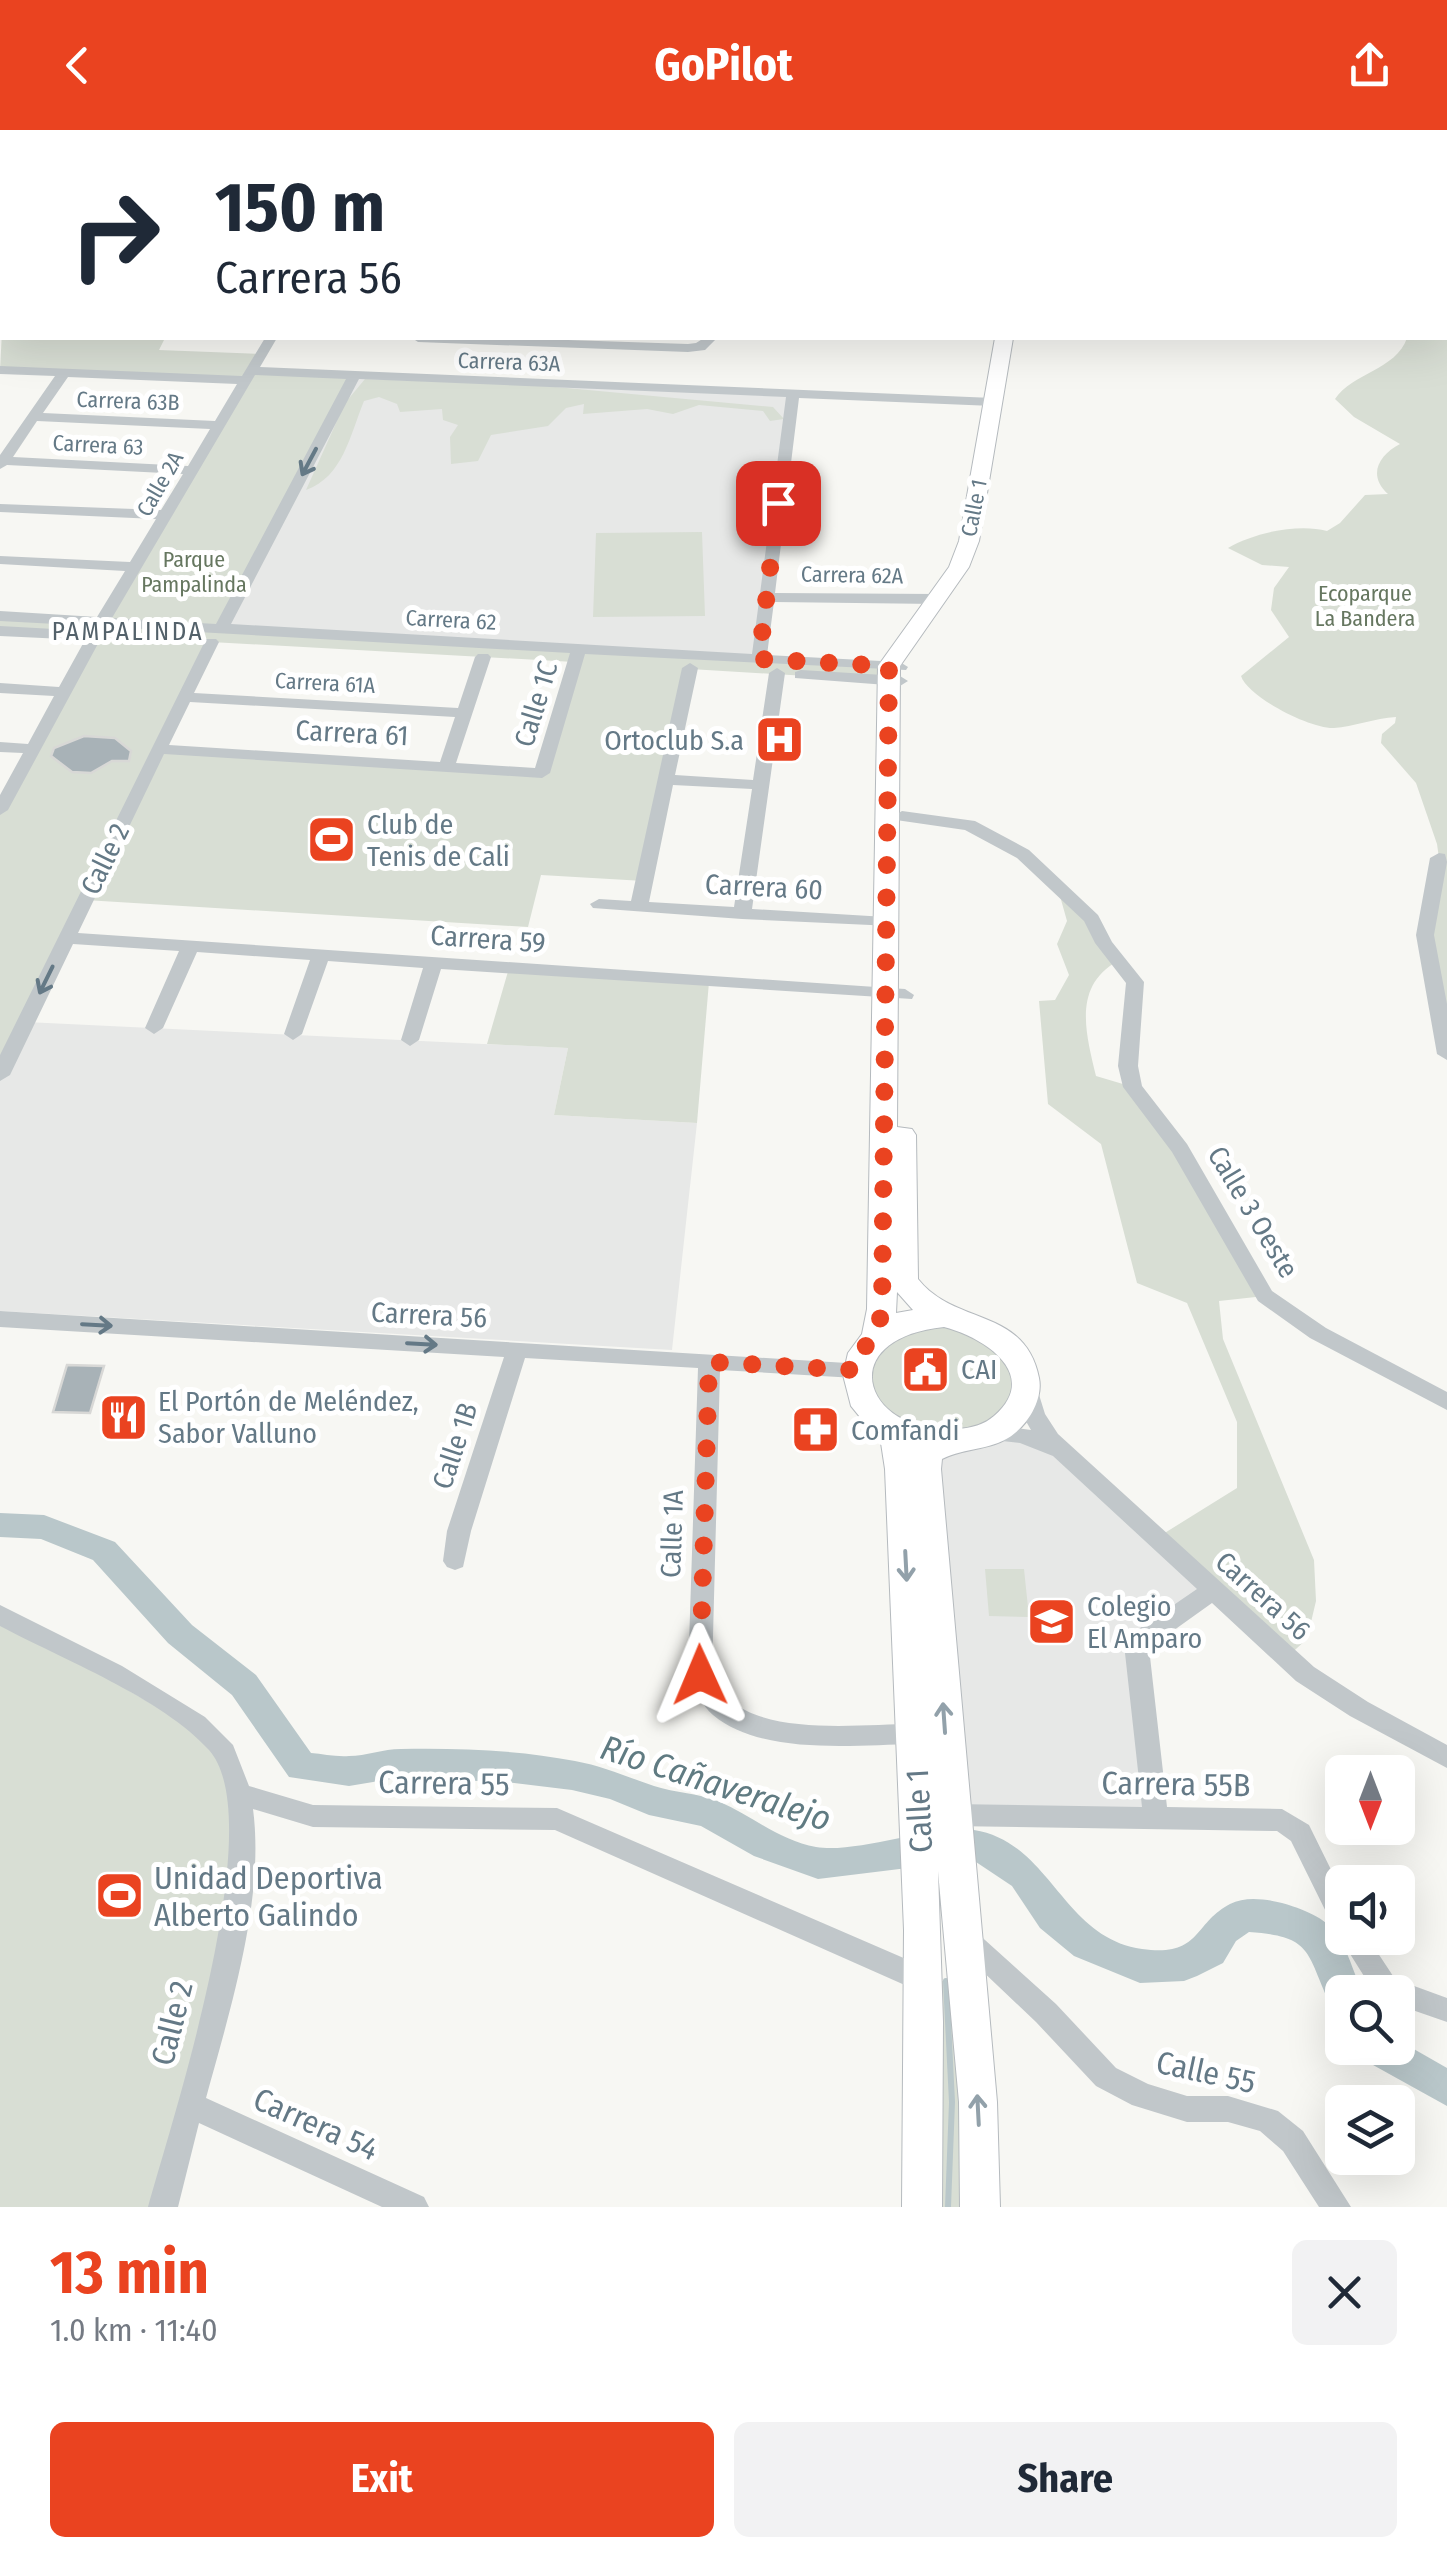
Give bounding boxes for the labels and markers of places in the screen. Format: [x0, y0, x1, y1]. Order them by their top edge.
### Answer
pin [736, 461, 821, 546]
hospital icon: Ortoclub S.a [753, 714, 805, 766]
place label: Ortoclub S.a [604, 724, 744, 757]
place label: Club de Tenis de Cali [367, 808, 510, 873]
sports icon: Club de Tenis de Cali [306, 814, 358, 866]
public building icon: CAI [900, 1343, 952, 1395]
place label: CAI [961, 1353, 997, 1386]
place label: El Portón de Meléndez, Sabor Valluno [158, 1385, 419, 1450]
restaurant icon: El Portón de Meléndez, Sabor Valluno [97, 1391, 149, 1443]
pharmacy icon: Comfandi [790, 1404, 842, 1456]
place label: Comfandi [851, 1414, 959, 1447]
place label: Colegio El Amparo [1087, 1590, 1202, 1655]
school or university icon: Colegio El Amparo [1026, 1596, 1078, 1648]
place label: Unidad Deportiva Alberto Galindo [154, 1859, 383, 1934]
sports icon: Unidad Deportiva Alberto Galindo [93, 1870, 145, 1922]

